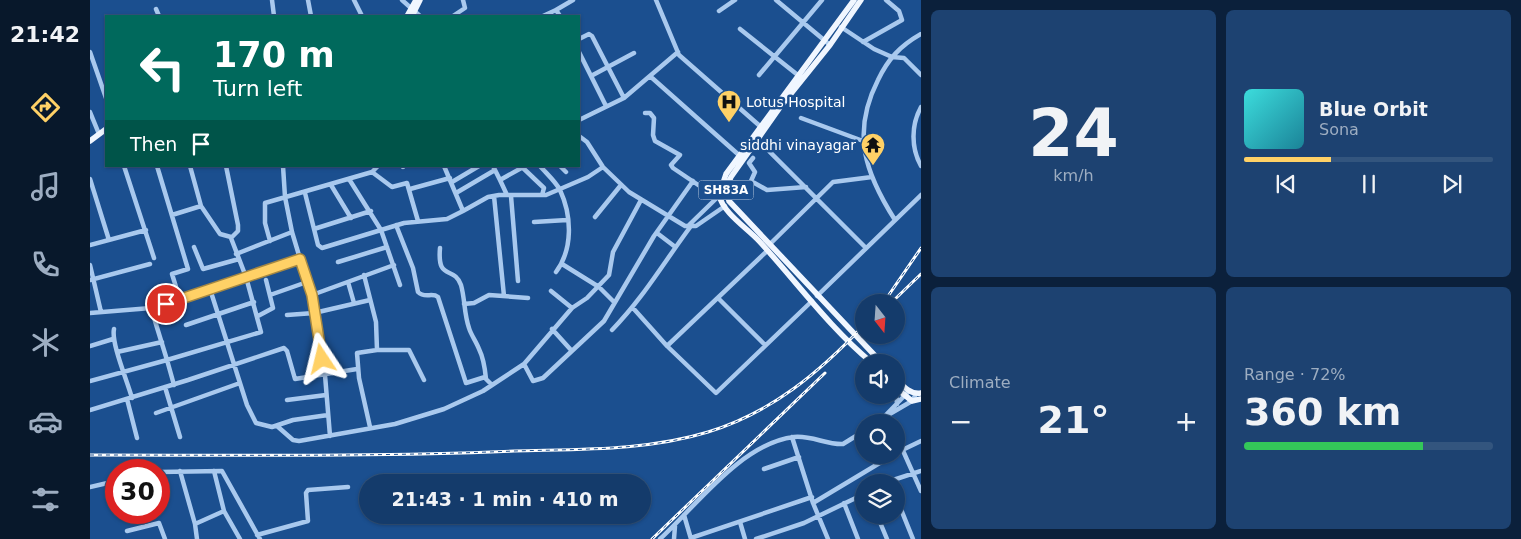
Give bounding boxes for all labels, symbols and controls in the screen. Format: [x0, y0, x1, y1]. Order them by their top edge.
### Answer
text: 21:42 [10, 22, 80, 47]
icon: left [130, 35, 195, 100]
text: 170 m [213, 35, 335, 75]
text: Turn left [213, 76, 302, 101]
hospital icon: Lotus Hospital [716, 89, 742, 123]
icon: directions [28, 90, 63, 125]
place label: Lotus Hospital [746, 94, 845, 110]
text: 24 [1028, 96, 1119, 171]
text: Blue Orbit [1319, 98, 1428, 120]
text: Sona [1319, 120, 1359, 139]
icon: arrive [187, 130, 215, 158]
temple icon: siddhi vinayagar [860, 132, 886, 166]
text: Then [130, 133, 177, 155]
place label: siddhi vinayagar [740, 137, 856, 153]
text: km/h [1053, 166, 1094, 185]
icon: music [28, 169, 63, 204]
icon: previous [1272, 170, 1300, 198]
icon: pause [1355, 170, 1383, 198]
icon: next [1438, 170, 1466, 198]
road number: SH83A [698, 180, 754, 200]
icon: phone [28, 247, 63, 282]
pin [145, 283, 187, 325]
icon: arrive [152, 290, 180, 318]
north arrow [855, 294, 905, 344]
map controls [855, 294, 905, 524]
icon: climate [28, 325, 63, 360]
position arrow [295, 332, 347, 384]
button: sound [855, 354, 905, 404]
text: Range · 72% [1244, 365, 1346, 384]
text: Climate [949, 373, 1011, 392]
text: 360 km [1244, 390, 1401, 434]
text: 21° [1038, 398, 1109, 442]
icon: car [28, 404, 63, 439]
text: − [949, 405, 972, 438]
text: + [1175, 405, 1198, 438]
button: search [855, 414, 905, 464]
speed limit sign: 30 [105, 459, 170, 524]
button: layers [855, 474, 905, 524]
icon: filters [28, 482, 63, 517]
text: 21:43 · 1 min · 410 m [391, 488, 619, 510]

